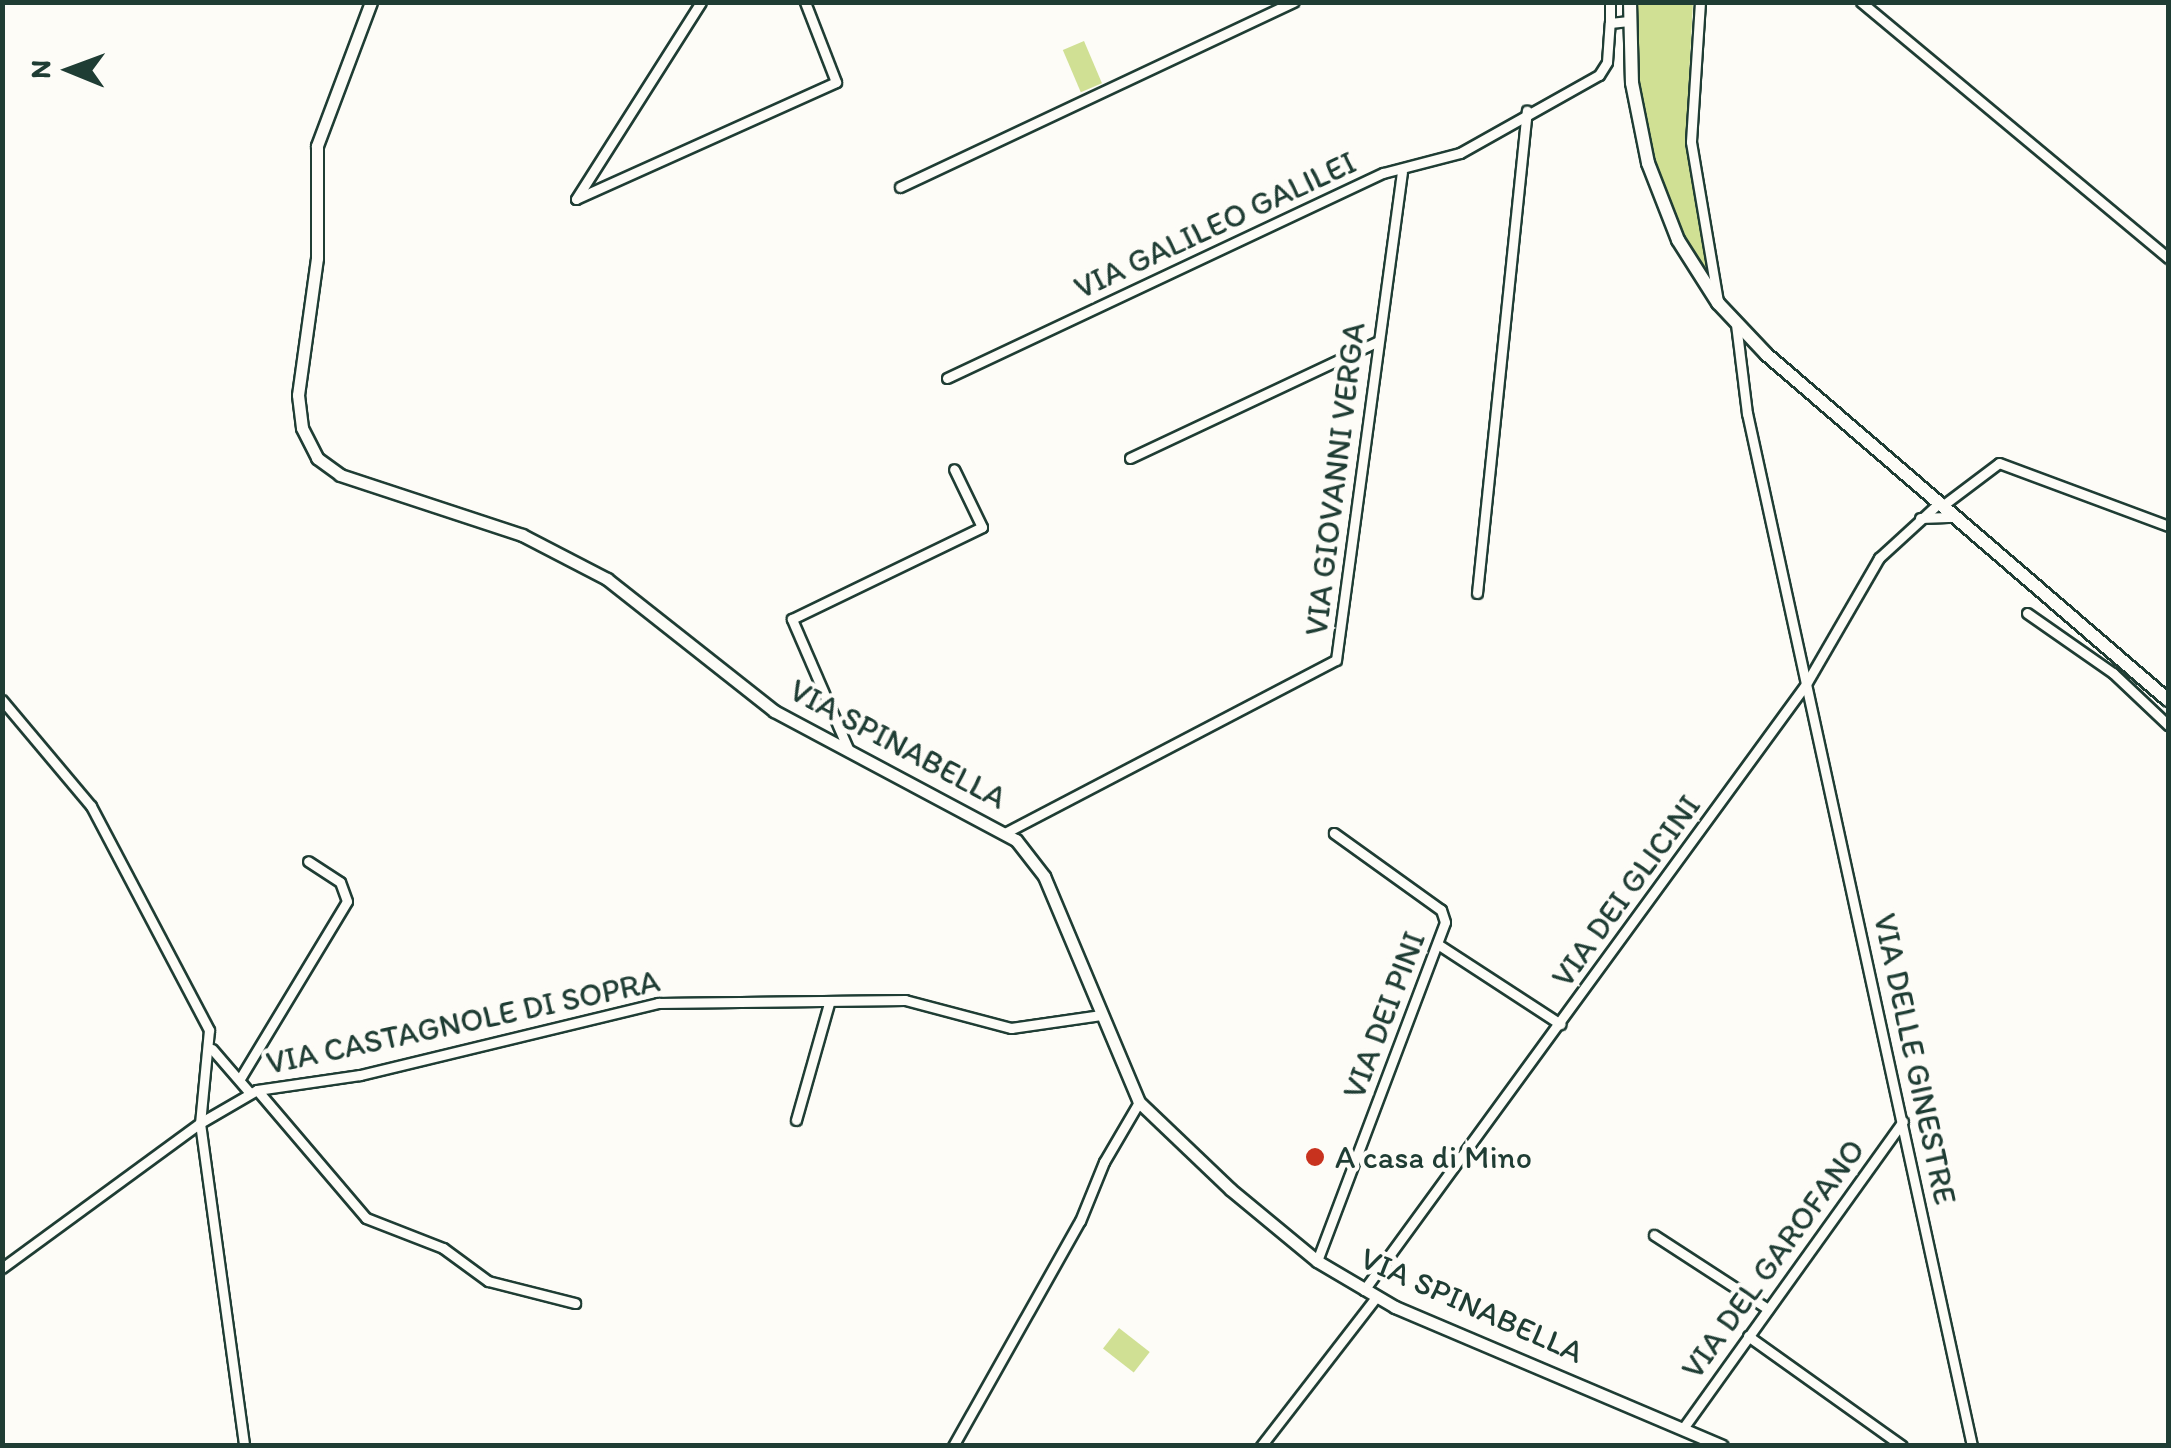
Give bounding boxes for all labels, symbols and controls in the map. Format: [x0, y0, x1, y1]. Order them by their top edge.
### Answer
north arrow [20, 20, 120, 120]
text: N [23, 60, 57, 79]
street label: VIA GALILEO GALILEI [1070, 144, 1360, 306]
street label: VIA GIOVANNI VERGA [1297, 320, 1373, 638]
street label: VIA SPINABELLA [783, 671, 1013, 817]
street label: VIA DEI GLICINI [1544, 789, 1708, 993]
street label: VIA DELLE GINESTRE [1865, 907, 1965, 1211]
street label: VIA DEI PINI [1335, 927, 1433, 1103]
street label: VIA CASTAGNOLE DI SOPRA [262, 961, 664, 1083]
street label: VIA DEL GAROFANO [1673, 1131, 1873, 1387]
place label: A casa di Mino [1335, 1138, 1532, 1176]
marker: A casa di Mino [1304, 1146, 1326, 1168]
street label: VIA SPINABELLA [1355, 1239, 1589, 1371]

